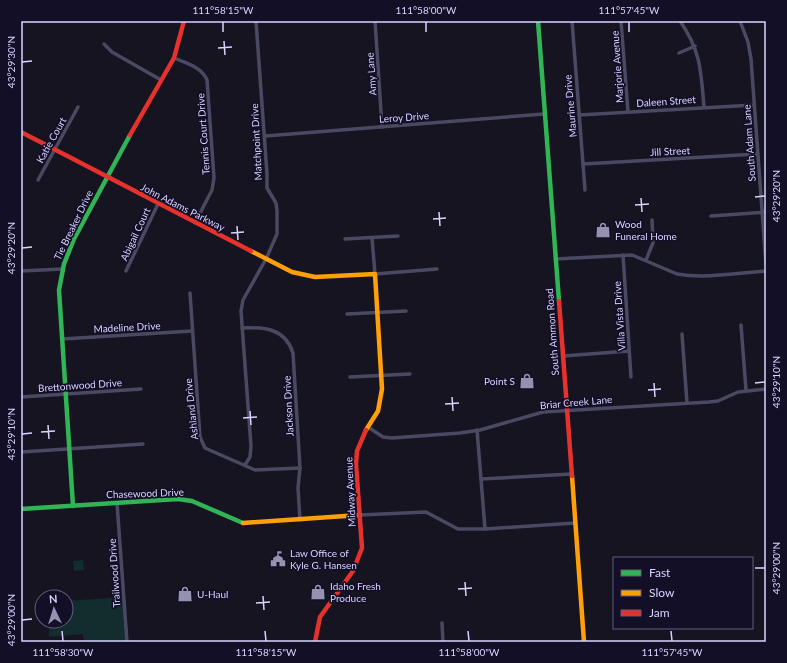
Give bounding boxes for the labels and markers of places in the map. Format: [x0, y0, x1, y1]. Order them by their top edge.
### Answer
place label: Wood Funeral Home [615, 218, 677, 242]
shop icon: Wood Funeral Home [594, 221, 612, 239]
shop icon: Point S [518, 372, 536, 390]
place label: Point S [484, 375, 515, 387]
place label: Law Office of Kyle G. Hansen [290, 547, 357, 571]
public building icon: Law Office of Kyle G. Hansen [269, 550, 287, 568]
place label: Idaho Fresh Produce [330, 580, 381, 604]
shop icon: Idaho Fresh Produce [309, 583, 327, 601]
shop icon: U-Haul [176, 585, 194, 603]
place label: U-Haul [197, 588, 228, 600]

